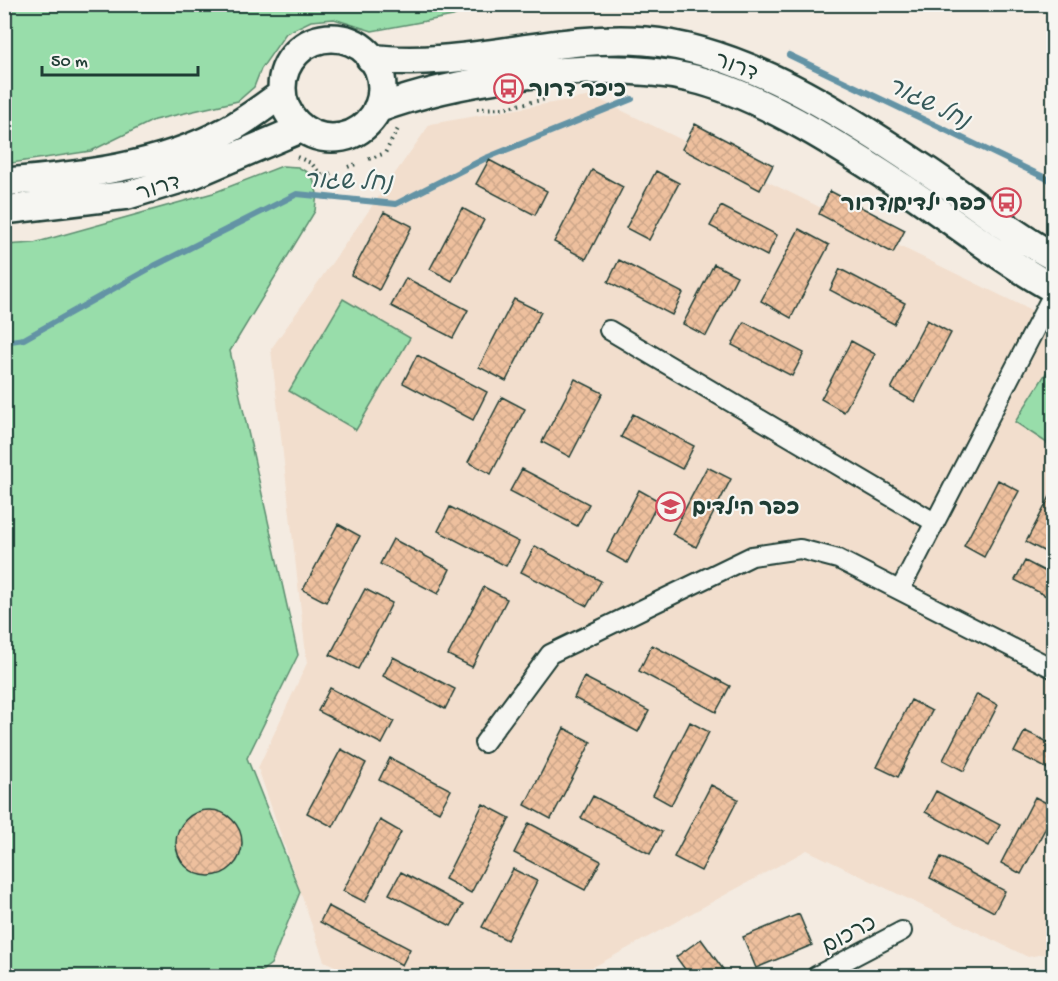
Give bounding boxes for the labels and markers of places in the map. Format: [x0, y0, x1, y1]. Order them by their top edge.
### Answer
bus stop icon: כיכר דרור [492, 72, 524, 104]
place label: כיכר דרור [529, 79, 626, 105]
bus stop icon: כפר ילדים/דרור [991, 186, 1023, 218]
place label: כפר ילדים/דרור [841, 191, 986, 219]
school or university icon: כפר הילדים [655, 490, 687, 522]
place label: כפר הילדים [692, 495, 800, 523]

